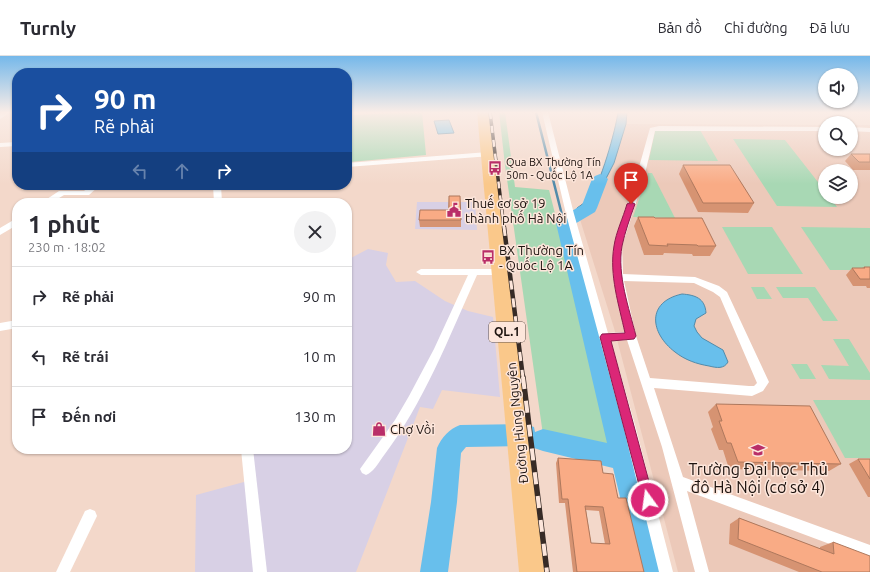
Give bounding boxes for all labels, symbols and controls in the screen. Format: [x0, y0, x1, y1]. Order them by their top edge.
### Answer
text: Turnly [20, 17, 76, 39]
text: Bản đồ [658, 20, 702, 36]
text: Chỉ đường [724, 20, 788, 36]
text: Đã lưu [810, 20, 850, 36]
map controls [818, 68, 858, 204]
button: sound [818, 68, 858, 108]
text: 90 m [94, 83, 156, 114]
icon: right [28, 84, 80, 136]
text: Rẽ phải [94, 116, 154, 136]
button: search [818, 116, 858, 156]
place label: Qua BX Thường Tín 50m - Quốc Lộ 1A [506, 156, 601, 182]
icon: left [129, 160, 151, 182]
icon: ahead [171, 160, 193, 182]
icon: right [213, 160, 235, 182]
bus stop icon: Qua BX Thường Tín 50m - Quốc Lộ 1A [487, 160, 503, 176]
pin [614, 163, 648, 204]
button: layers [818, 164, 858, 204]
icon: arrive [620, 169, 642, 191]
place label: Thuế cơ sở 19 thành phố Hà Nội [465, 194, 566, 226]
public building icon: Thuế cơ sở 19 thành phố Hà Nội [446, 202, 462, 218]
text: 1 phút [28, 211, 100, 238]
button: close [294, 211, 336, 253]
text: 230 m · 18:02 [28, 240, 106, 254]
place label: BX Thường Tín - Quốc Lộ 1A [499, 243, 584, 273]
bus stop icon: BX Thường Tín - Quốc Lộ 1A [480, 249, 496, 265]
icon: right [28, 286, 50, 308]
text: Rẽ phải [62, 288, 114, 305]
text: 90 m [303, 288, 336, 305]
road number: QL.1 [489, 322, 525, 342]
icon: left [28, 346, 50, 368]
text: Rẽ trái [62, 348, 109, 365]
text: 10 m [303, 348, 336, 365]
street label: Đường Hùng Nguyên [504, 362, 530, 484]
icon: arrive [28, 406, 50, 428]
text: Đến nơi [62, 408, 116, 425]
text: 130 m [294, 408, 336, 425]
place label: Chợ Vồi [390, 420, 435, 437]
shop icon: Chợ Vồi [371, 421, 387, 437]
school or university icon: Trường Đại học Thủ đô Hà Nội (cơ sở 4) [750, 442, 766, 458]
place label: Trường Đại học Thủ đô Hà Nội (cơ sở 4) [688, 460, 828, 497]
position arrow [627, 479, 669, 521]

